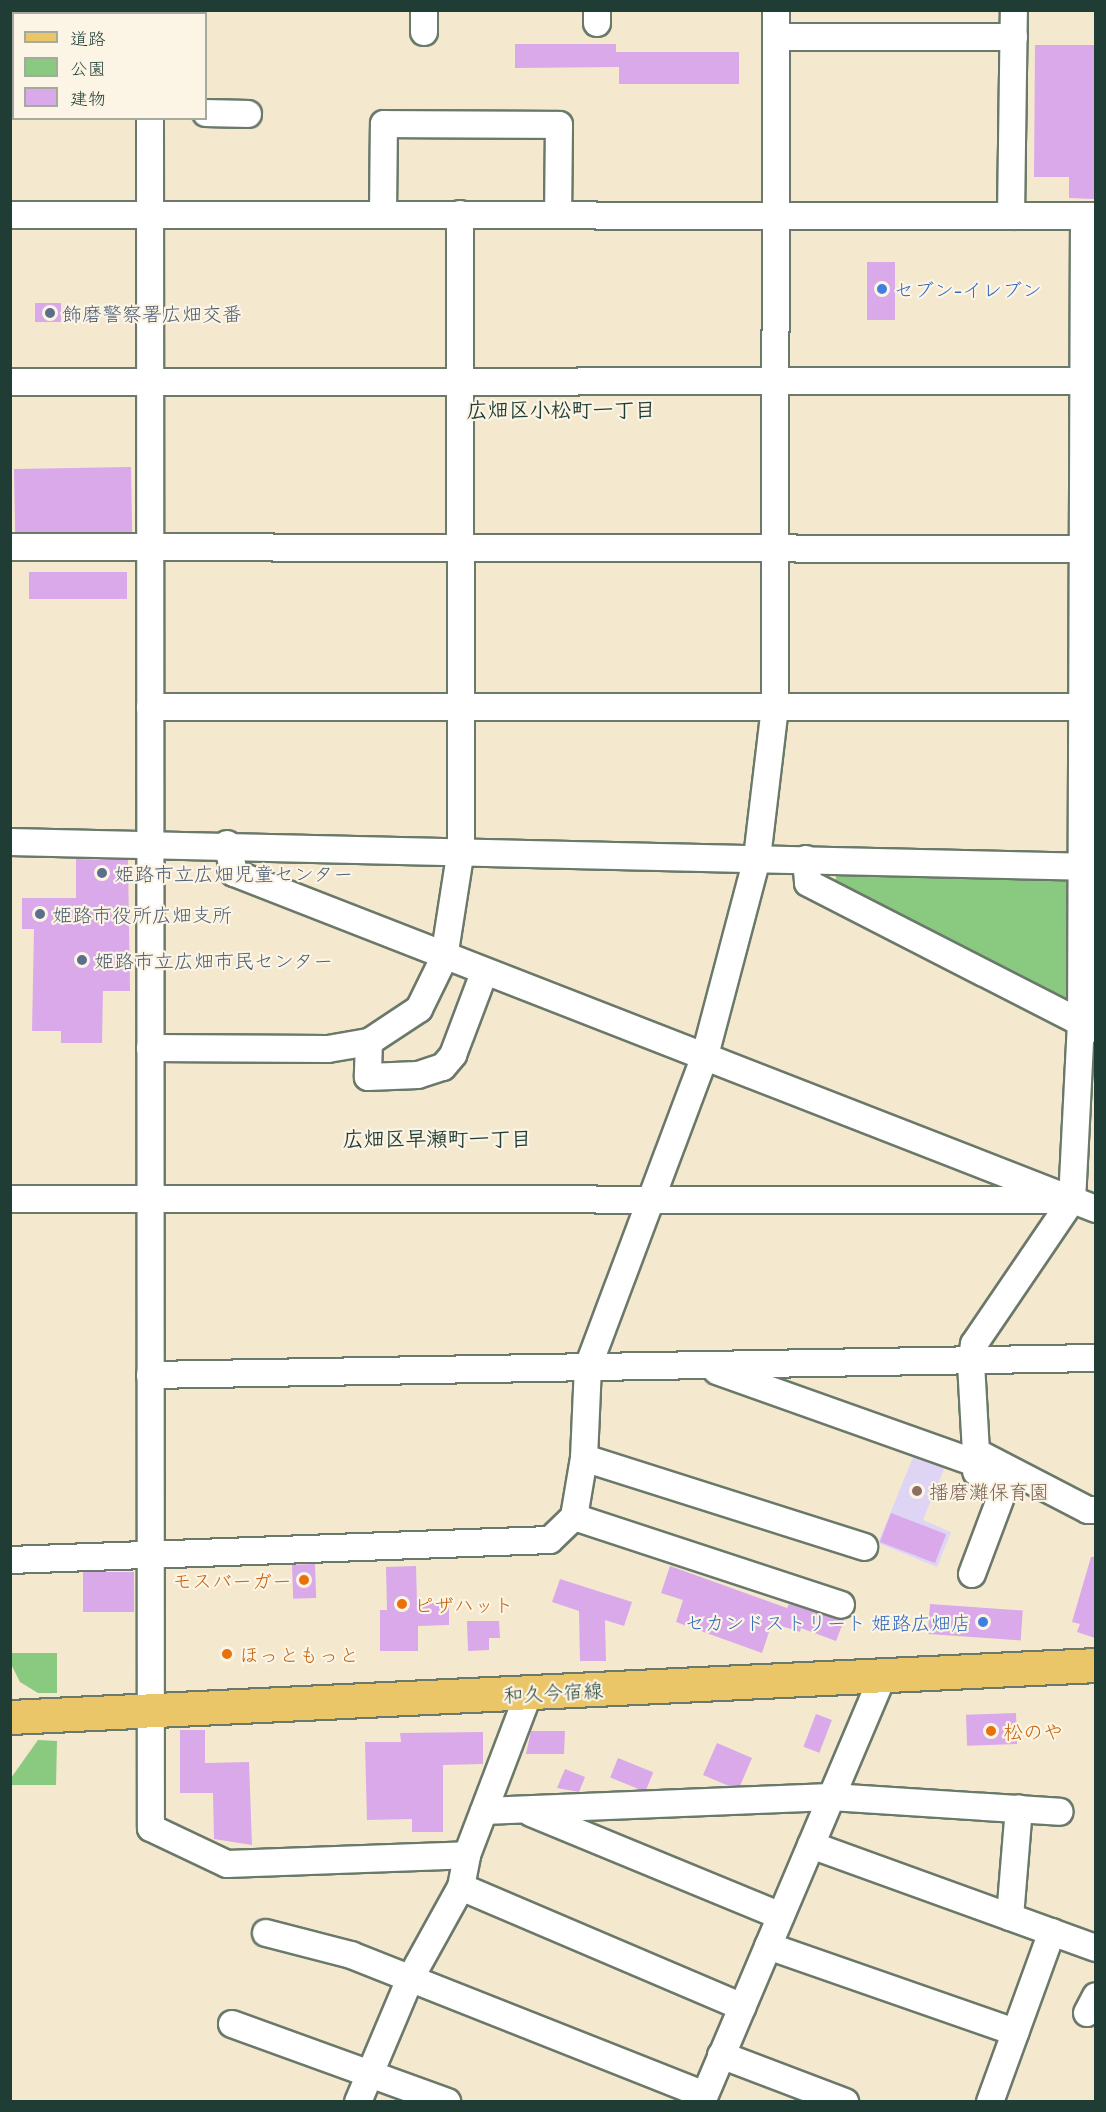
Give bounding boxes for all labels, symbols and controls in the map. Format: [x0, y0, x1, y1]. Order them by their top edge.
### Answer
legend [12, 12, 207, 120]
text: 道路 [70, 26, 106, 51]
text: 公園 [70, 56, 106, 81]
text: 建物 [70, 86, 106, 111]
place label: セブン-イレブン [894, 277, 1042, 301]
marker: セブン-イレブン [875, 282, 889, 296]
place label: 飾磨警察署広畑交番 [62, 301, 242, 325]
marker: 飾磨警察署広畑交番 [43, 306, 57, 320]
district label: 広畑区小松町一丁目 [467, 397, 655, 423]
place label: 姫路市立広畑児童センター [114, 861, 354, 885]
marker: 姫路市立広畑児童センター [95, 866, 109, 880]
place label: 姫路市役所広畑支所 [52, 902, 232, 926]
marker: 姫路市役所広畑支所 [33, 907, 47, 921]
place label: 姫路市立広畑市民センター [94, 948, 334, 972]
marker: 姫路市立広畑市民センター [75, 953, 89, 967]
district label: 広畑区早瀬町一丁目 [343, 1126, 531, 1152]
place label: 播磨灘保育園 [929, 1479, 1049, 1503]
marker: 播磨灘保育園 [910, 1484, 924, 1498]
place label: モスバーガー [172, 1568, 292, 1592]
marker: モスバーガー [297, 1573, 311, 1587]
place label: ピザハット [414, 1592, 514, 1616]
marker: ピザハット [395, 1597, 409, 1611]
place label: セカンドストリート 姫路広畑店 [686, 1610, 971, 1634]
marker: セカンドストリート 姫路広畑店 [976, 1615, 990, 1629]
place label: ほっともっと [239, 1642, 359, 1666]
marker: ほっともっと [220, 1647, 234, 1661]
street label: 和久今宿線 [502, 1677, 604, 1707]
place label: 松のや [1003, 1719, 1063, 1743]
marker: 松のや [984, 1724, 998, 1738]

